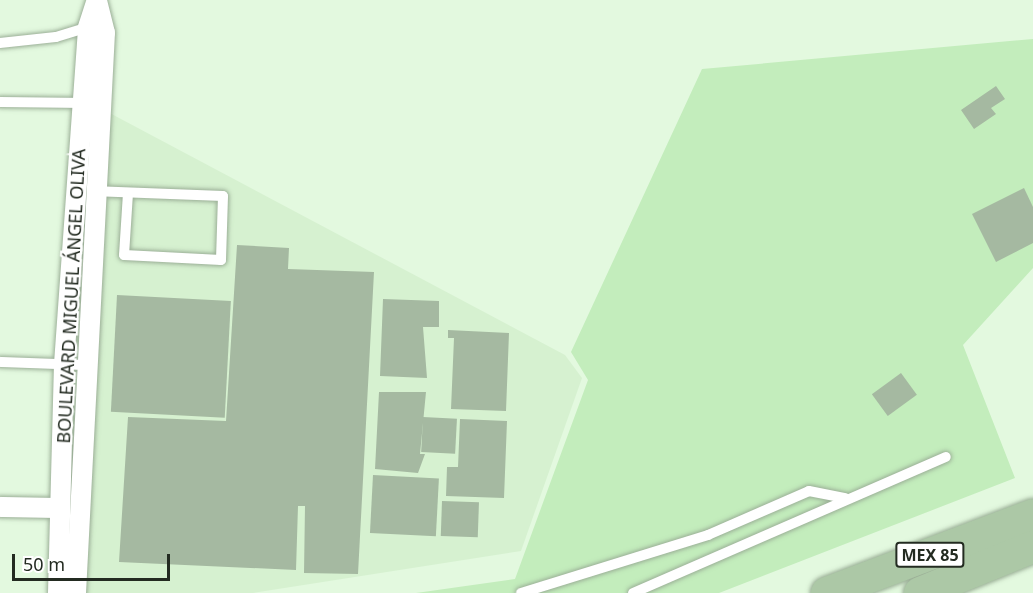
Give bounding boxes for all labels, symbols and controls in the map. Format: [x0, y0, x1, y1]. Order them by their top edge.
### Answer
street label: BOULEVARD MIGUEL ÁNGEL OLIVA [52, 148, 90, 444]
scale bar [15, 542, 172, 580]
road number: MEX 85 [894, 542, 966, 568]
text: 50 m [23, 552, 65, 576]

